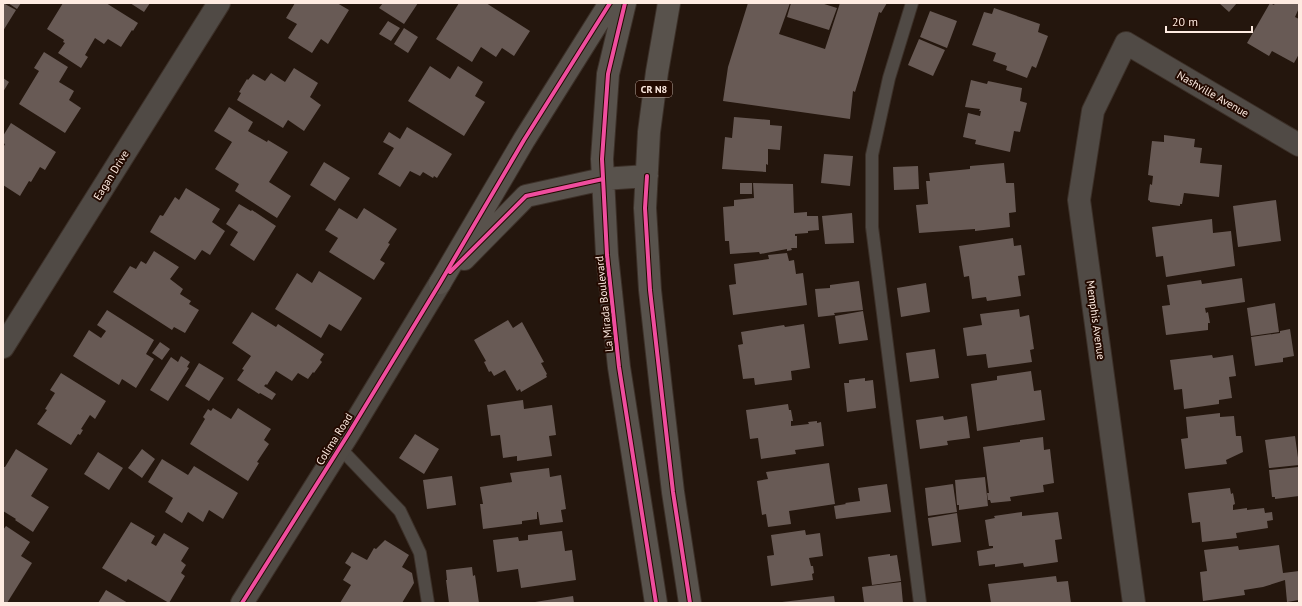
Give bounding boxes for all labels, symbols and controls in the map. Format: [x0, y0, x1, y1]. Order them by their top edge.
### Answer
scale bar [1166, 8, 1252, 34]
text: 20 m [1172, 14, 1198, 29]
street label: Nashville Avenue [1175, 68, 1252, 120]
road number: CR N8 [636, 81, 672, 97]
street label: Eagan Drive [90, 147, 132, 203]
street label: La Mirada Boulevard [592, 255, 616, 353]
street label: Memphis Avenue [1084, 280, 1109, 361]
street label: Colima Road [313, 410, 355, 468]

